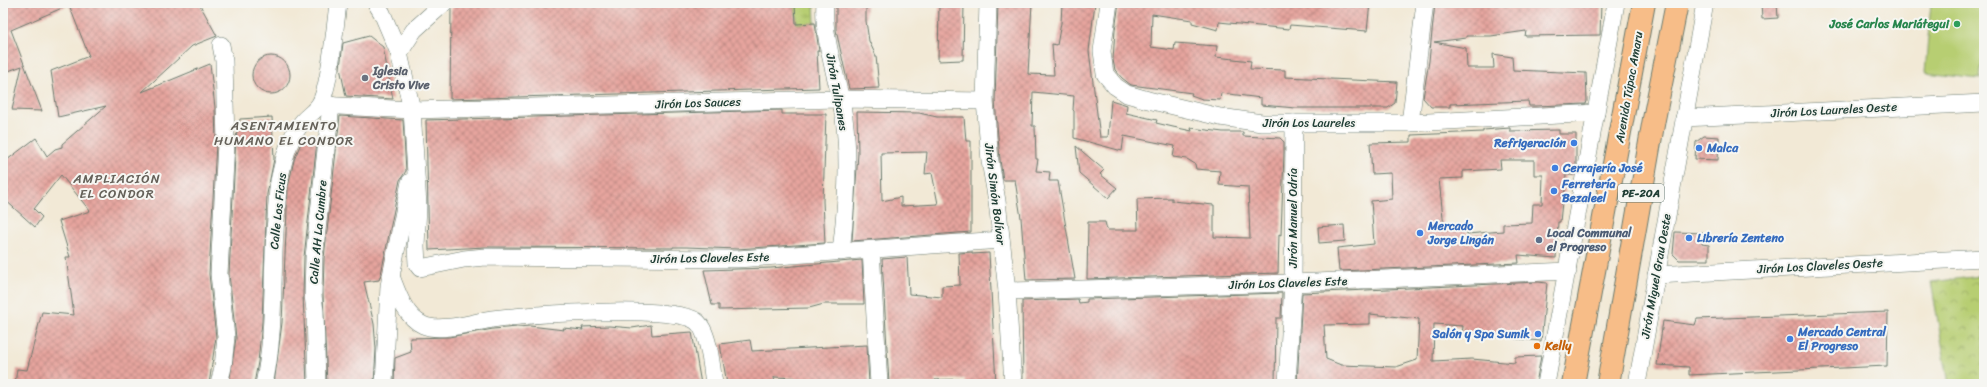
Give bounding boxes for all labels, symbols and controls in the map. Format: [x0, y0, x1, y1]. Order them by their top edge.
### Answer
place label: José Carlos Mariátegui [1829, 13, 1950, 35]
marker: José Carlos Mariátegui [1952, 19, 1962, 29]
street label: Avenida Túpac Amaru [1608, 29, 1650, 145]
street label: Jirón Tulipanes [819, 51, 855, 132]
place label: Iglesia Cristo Vive [372, 60, 431, 96]
marker: Iglesia Cristo Vive [360, 73, 370, 83]
street label: Jirón Los Sauces [654, 90, 742, 116]
street label: Jirón Los Laureles Oeste [1769, 96, 1898, 124]
street label: Jirón Los Laureles [1262, 112, 1355, 134]
district label: ASENTAMIENTO HUMANO EL CONDOR [214, 114, 354, 152]
place label: Refrigeración [1493, 132, 1566, 154]
place label: Malca [1706, 137, 1739, 159]
marker: Refrigeración [1569, 138, 1579, 148]
street label: Jirón Simón Bolívar [978, 141, 1012, 247]
marker: Malca [1694, 143, 1704, 153]
place label: Cerrajería José [1562, 157, 1643, 179]
marker: Cerrajería José [1550, 163, 1560, 173]
district label: AMPLIACIÓN EL CONDOR [72, 167, 161, 205]
street label: Jirón Manuel Odría [1282, 168, 1304, 269]
street label: Calle Los Ficus [263, 171, 293, 250]
place label: Ferretería Bezaleel [1561, 173, 1616, 209]
street label: Calle AH La Cumbre [303, 179, 333, 285]
road number: PE-20A [1618, 184, 1664, 202]
marker: Ferretería Bezaleel [1549, 186, 1559, 196]
street label: Jirón Miguel Grau Oeste [1634, 212, 1678, 341]
place label: Mercado Jorge Lingán [1427, 215, 1494, 251]
place label: Local Communal el Progreso [1546, 222, 1632, 258]
place label: Librería Zenteno [1697, 227, 1784, 249]
marker: Mercado Jorge Lingán [1415, 228, 1425, 238]
marker: Librería Zenteno [1684, 233, 1694, 243]
marker: Local Communal el Progreso [1534, 235, 1544, 245]
street label: Jirón Los Claveles Este [650, 246, 770, 270]
street label: Jirón Los Claveles Oeste [1756, 252, 1883, 280]
street label: Jirón Los Claveles Este [1227, 270, 1348, 296]
place label: Mercado Central El Progreso [1797, 321, 1887, 357]
place label: Salón y Spa Sumik [1431, 323, 1531, 345]
marker: Salón y Spa Sumik [1533, 329, 1543, 339]
marker: Mercado Central El Progreso [1785, 334, 1795, 344]
place label: Kelly [1544, 335, 1572, 357]
marker: Kelly [1532, 341, 1542, 351]

